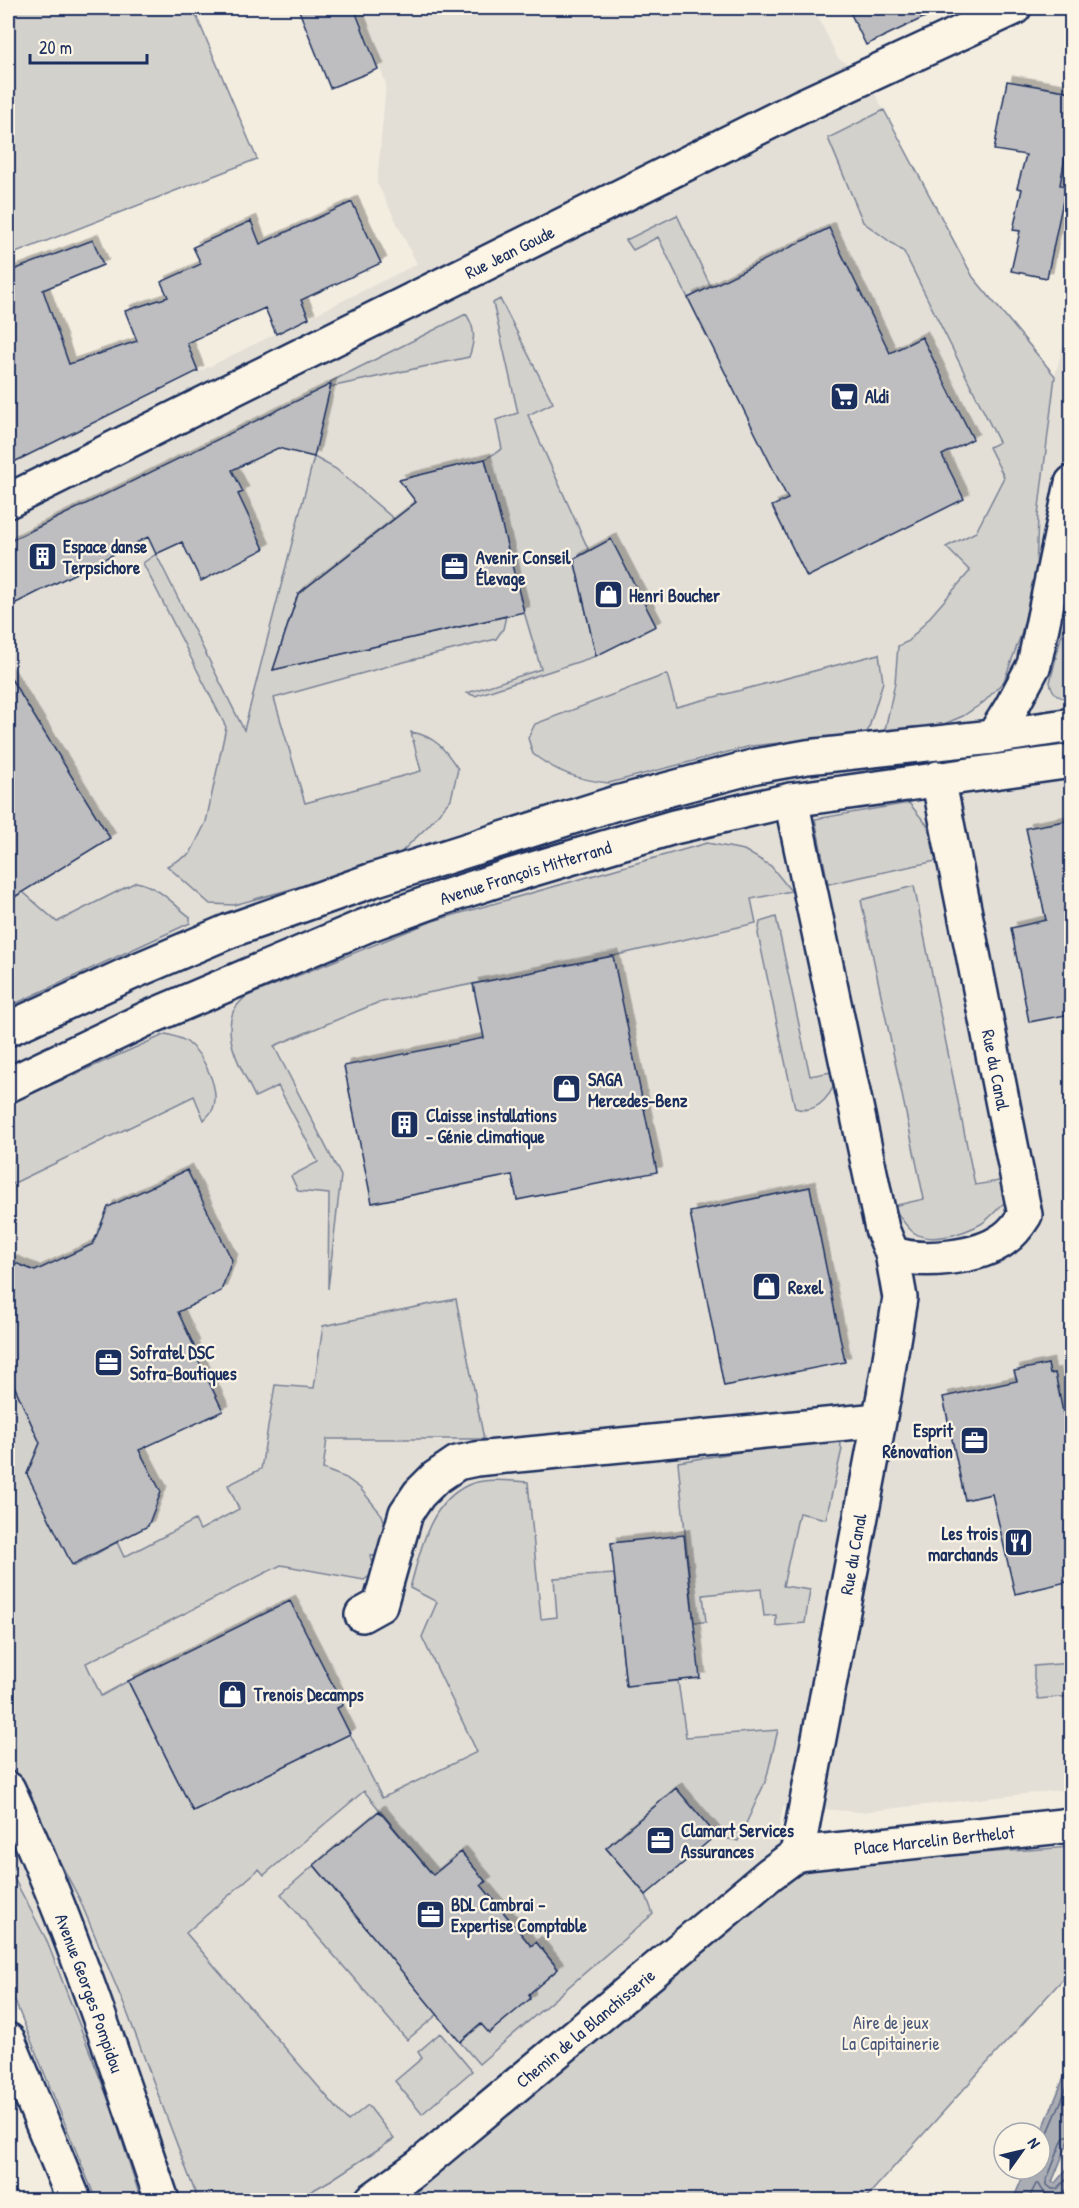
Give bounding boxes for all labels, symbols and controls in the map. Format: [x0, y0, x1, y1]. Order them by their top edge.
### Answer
scale bar [30, 27, 147, 65]
text: 20 m [39, 35, 72, 60]
street label: Rue Jean Goude [460, 219, 558, 284]
supermarket icon: Aldi [828, 380, 860, 412]
place label: Aldi [865, 384, 890, 409]
place label: Espace danse Terpsichore [62, 534, 148, 581]
building icon: Espace danse Terpsichore [26, 540, 58, 572]
place label: Avenir Conseil Élevage [476, 545, 572, 592]
office icon: Avenir Conseil Élevage [439, 551, 471, 583]
shop icon: Henri Boucher [592, 579, 624, 611]
place label: Henri Boucher [629, 583, 720, 608]
street label: Avenue François Mitterrand [436, 834, 614, 911]
street label: Rue du Canal [976, 1027, 1016, 1113]
place label: SAGA Mercedes-Benz [588, 1067, 688, 1113]
shop icon: SAGA Mercedes-Benz [551, 1073, 583, 1105]
place label: Claisse installations - Génie climatique [426, 1103, 557, 1150]
building icon: Claisse installations - Génie climatique [389, 1109, 421, 1141]
shop icon: Rexel [751, 1271, 783, 1303]
place label: Rexel [788, 1275, 825, 1300]
place label: Sofratel DSC Sofra-Boutiques [130, 1340, 237, 1387]
office icon: Sofratel DSC Sofra-Boutiques [93, 1346, 125, 1378]
place label: Esprit Rénovation [882, 1418, 954, 1464]
office icon: Esprit Rénovation [958, 1424, 990, 1456]
street label: Rue du Canal [834, 1511, 872, 1597]
place label: Les trois marchands [928, 1521, 998, 1567]
restaurant icon: Les trois marchands [1003, 1527, 1035, 1559]
shop icon: Trenois Decamps [217, 1678, 249, 1710]
place label: Trenois Decamps [253, 1682, 364, 1708]
place label: Clamart Services Assurances [681, 1818, 794, 1864]
street label: Place Marcelin Berthelot [853, 1819, 1017, 1860]
office icon: Clamart Services Assurances [644, 1824, 676, 1856]
place label: BDL Cambrai - Expertise Comptable [451, 1892, 588, 1939]
office icon: BDL Cambrai - Expertise Comptable [414, 1898, 446, 1930]
street label: Avenue Georges Pompidou [50, 1910, 130, 2076]
street label: Chemin de la Blanchisserie [510, 1963, 660, 2093]
park label: Aire de jeux La Capitainerie [842, 2010, 940, 2056]
north arrow [992, 2121, 1052, 2181]
text: N [1023, 2133, 1046, 2153]

